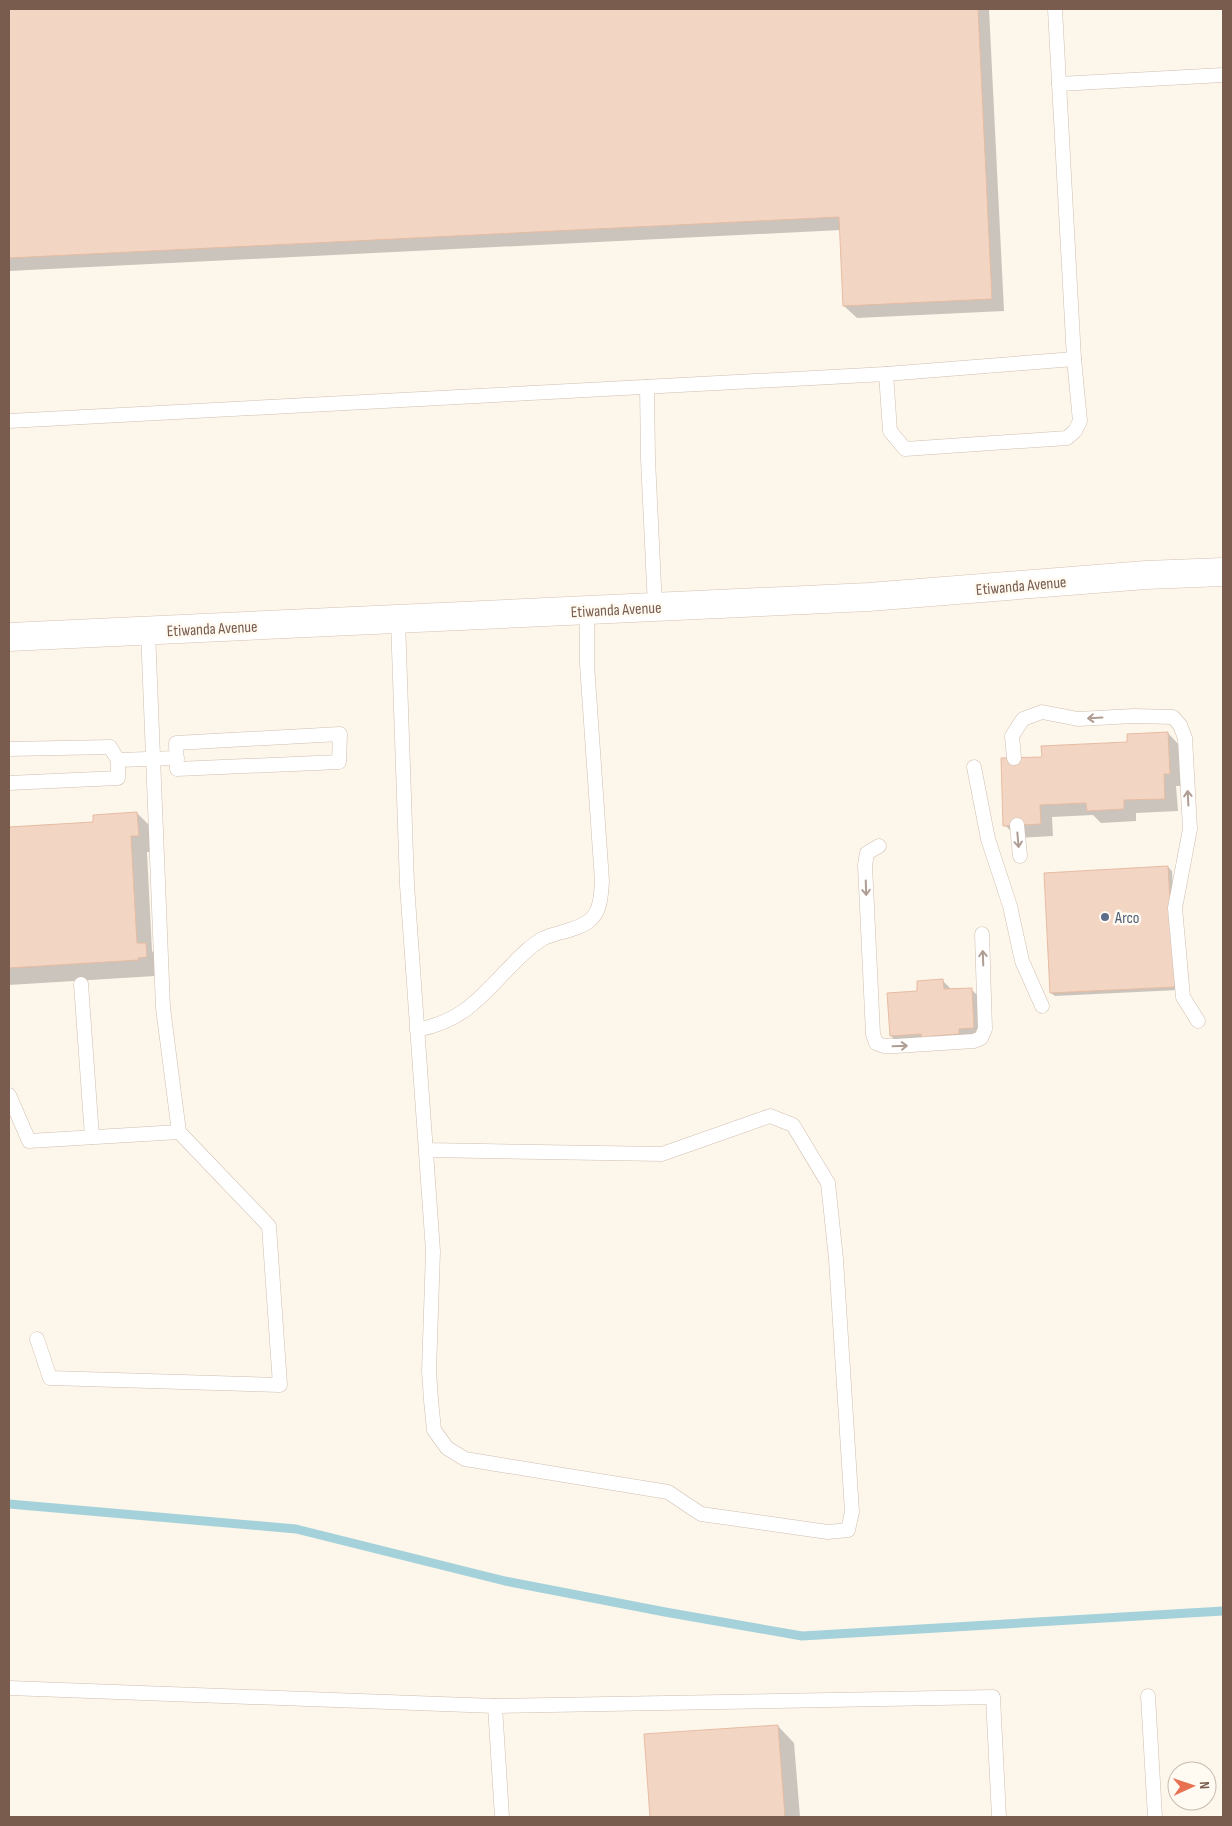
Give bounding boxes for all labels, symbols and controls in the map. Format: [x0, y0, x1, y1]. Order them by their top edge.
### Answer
street label: Etiwanda Avenue [975, 573, 1067, 600]
street label: Etiwanda Avenue [570, 599, 662, 622]
street label: Etiwanda Avenue [166, 618, 258, 641]
one-way arrow [1088, 714, 1104, 723]
one-way arrow [1184, 791, 1193, 807]
one-way arrow [1014, 832, 1023, 848]
one-way arrow [862, 880, 871, 896]
place label: Arco [1114, 909, 1139, 928]
marker: Arco [1099, 911, 1111, 923]
one-way arrow [978, 950, 987, 966]
one-way arrow [892, 1041, 908, 1050]
north arrow [1167, 1761, 1217, 1811]
text: N [1196, 1781, 1213, 1790]

